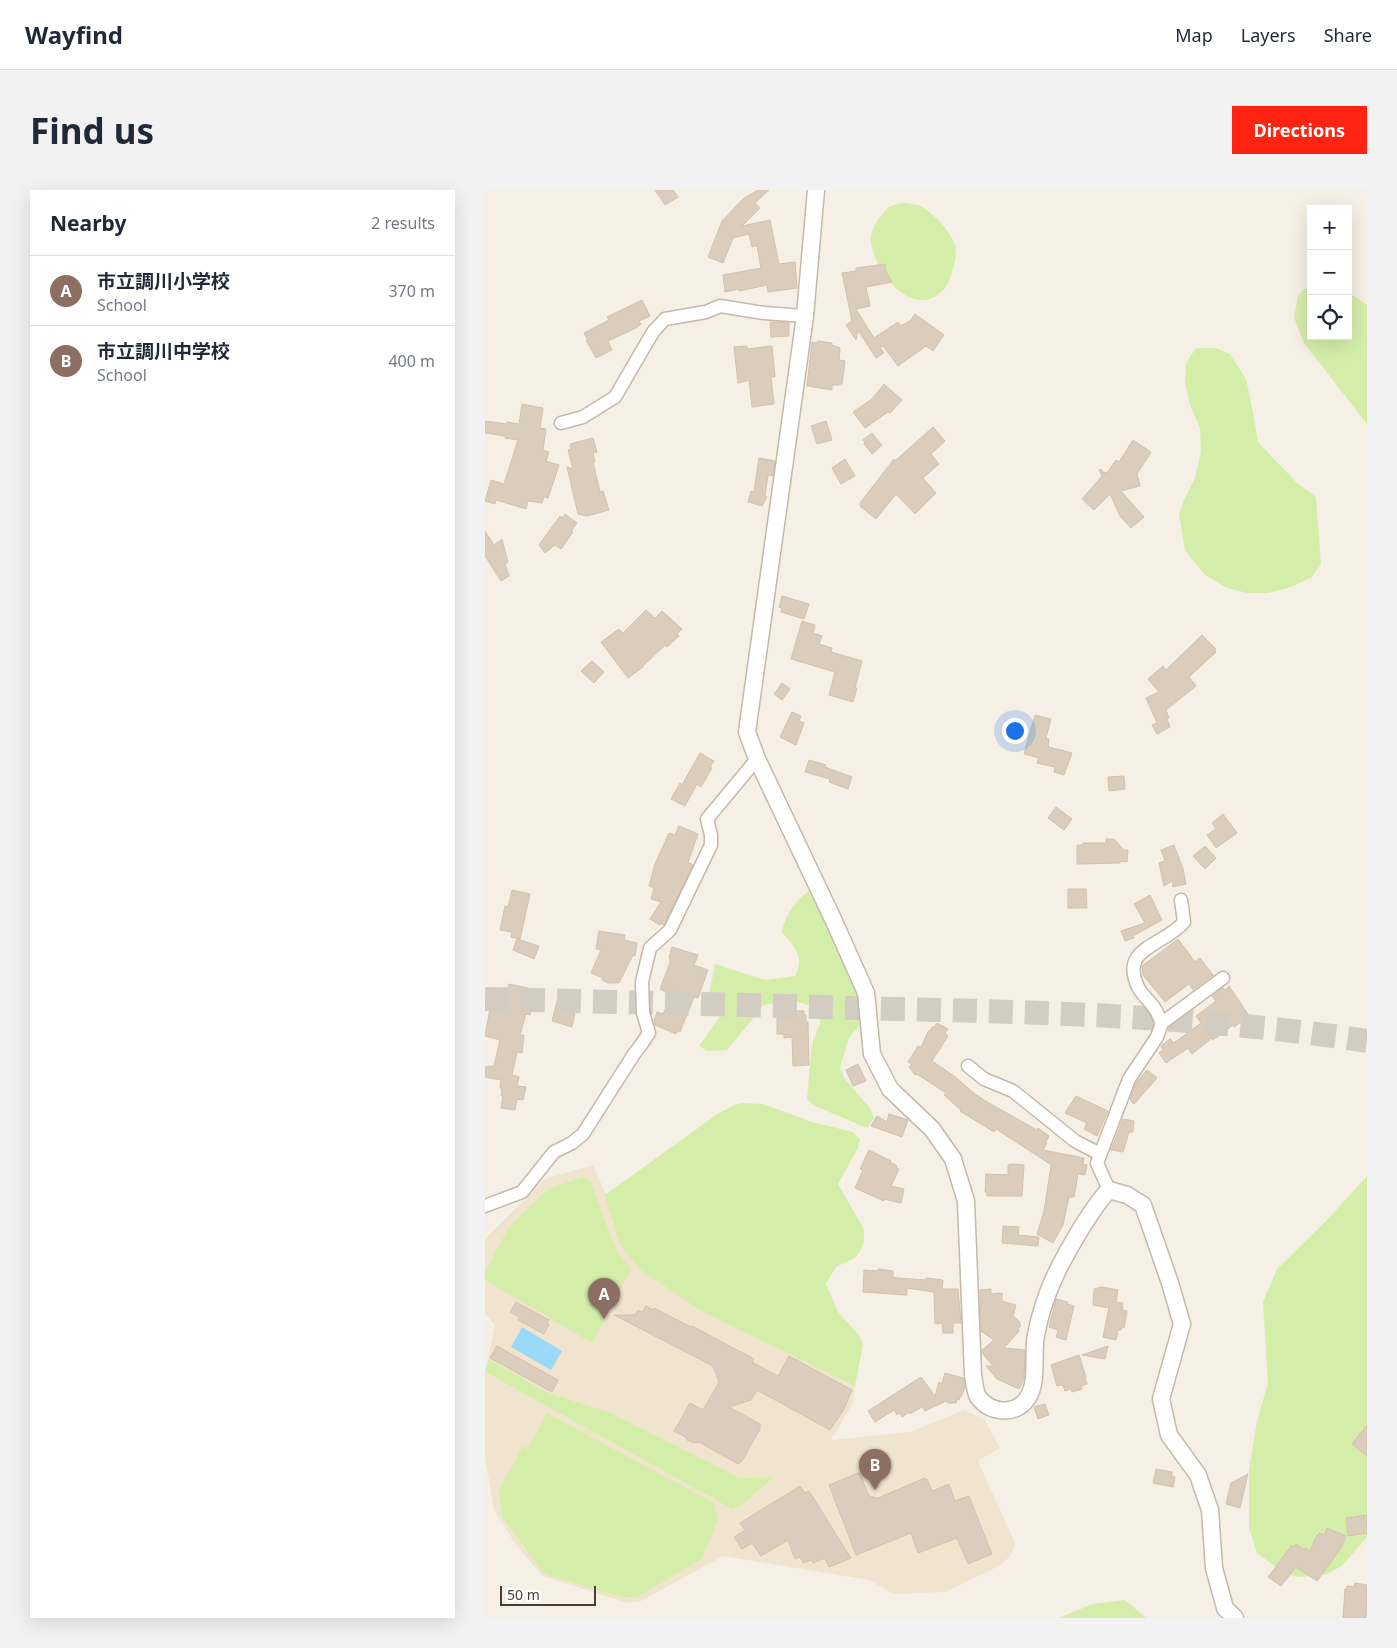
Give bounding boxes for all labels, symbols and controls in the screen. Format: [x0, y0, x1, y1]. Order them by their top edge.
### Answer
text: Wayfind [25, 18, 123, 51]
text: Map [1175, 23, 1213, 47]
text: Layers [1241, 23, 1296, 47]
text: Share [1324, 23, 1372, 47]
button: Directions [1232, 106, 1367, 154]
text: Find us [30, 107, 154, 154]
map controls [1307, 205, 1352, 340]
button: + [1307, 205, 1352, 250]
text: Nearby [50, 209, 126, 237]
text: 2 results [371, 212, 435, 234]
button: − [1307, 250, 1352, 295]
text: 市立調川小学校 [97, 268, 230, 294]
text: A [60, 280, 72, 302]
text: 370 m [388, 280, 435, 302]
text: School [97, 294, 147, 316]
button: locate [1307, 295, 1352, 340]
text: 市立調川中学校 [97, 338, 230, 364]
text: B [61, 350, 71, 372]
text: 400 m [388, 350, 435, 372]
text: School [97, 364, 147, 386]
your location [1002, 718, 1028, 744]
pin: A [588, 1278, 620, 1319]
pin: B [859, 1449, 891, 1490]
scale bar [500, 1583, 596, 1606]
text: 50 m [507, 1585, 540, 1604]

